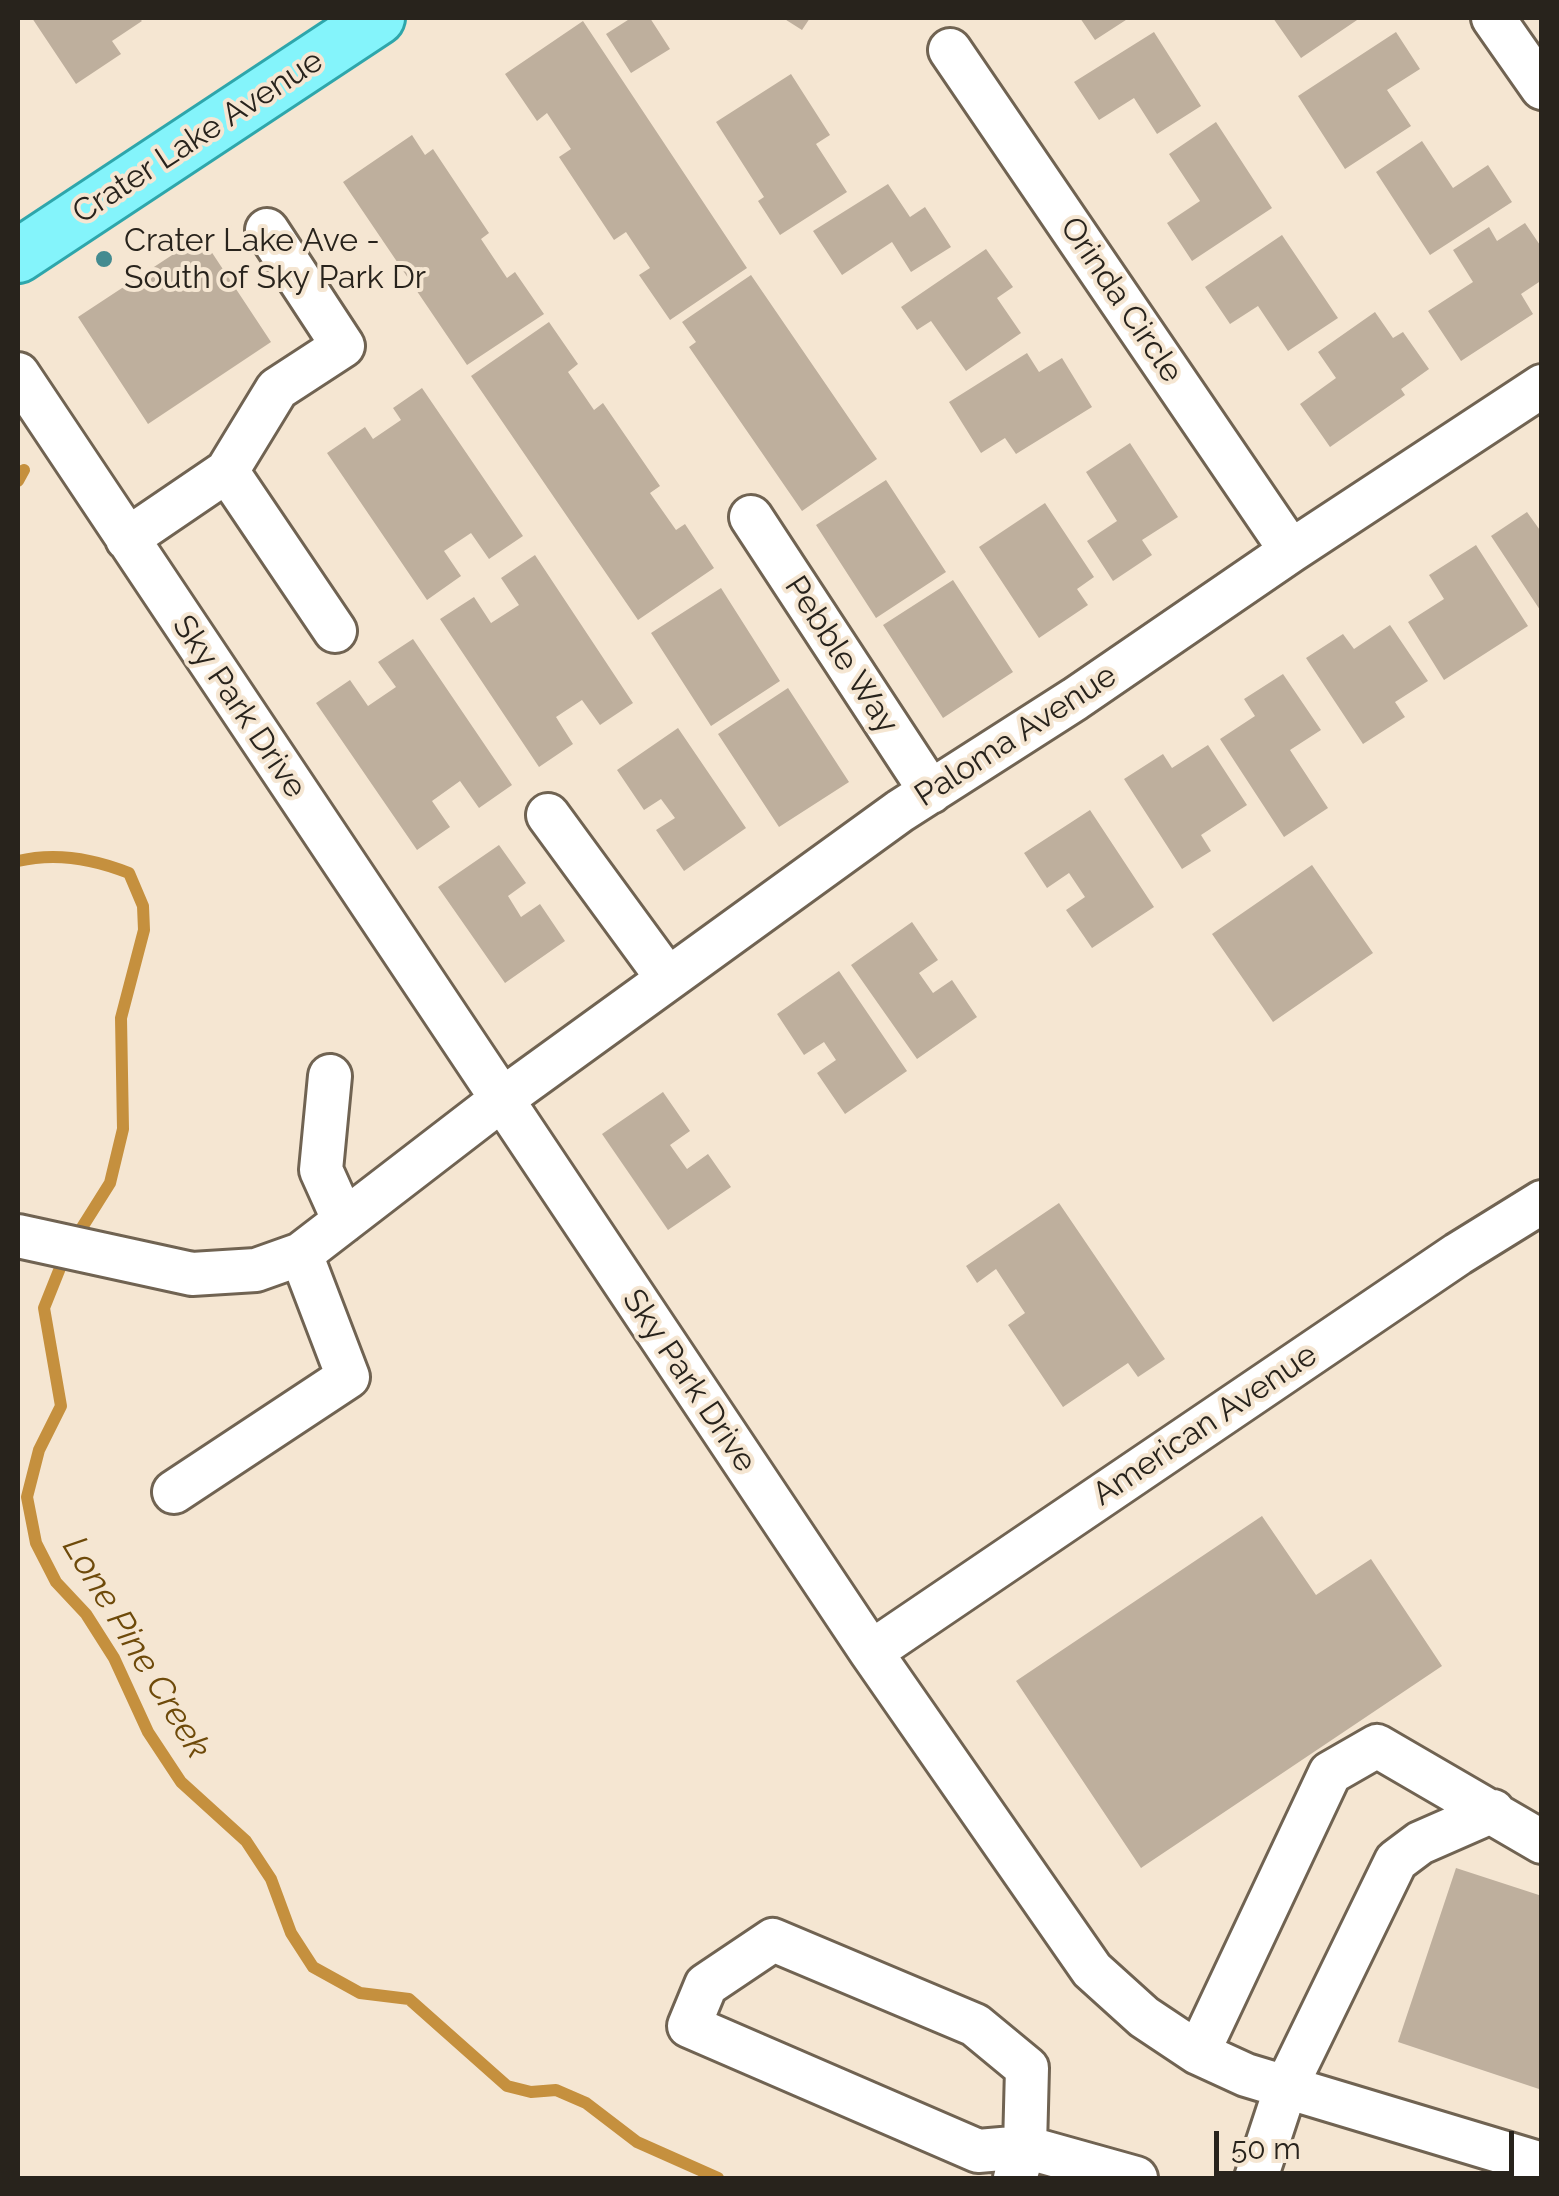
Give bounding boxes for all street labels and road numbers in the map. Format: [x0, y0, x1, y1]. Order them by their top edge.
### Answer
street label: Crater Lake Avenue [66, 42, 330, 232]
street label: Orinda Circle [1052, 210, 1190, 390]
street label: Pebble Way [776, 569, 906, 741]
street label: Sky Park Drive [164, 608, 314, 806]
street label: Paloma Avenue [908, 657, 1124, 815]
street label: Sky Park Drive [614, 1282, 764, 1480]
street label: American Avenue [1086, 1336, 1324, 1514]

